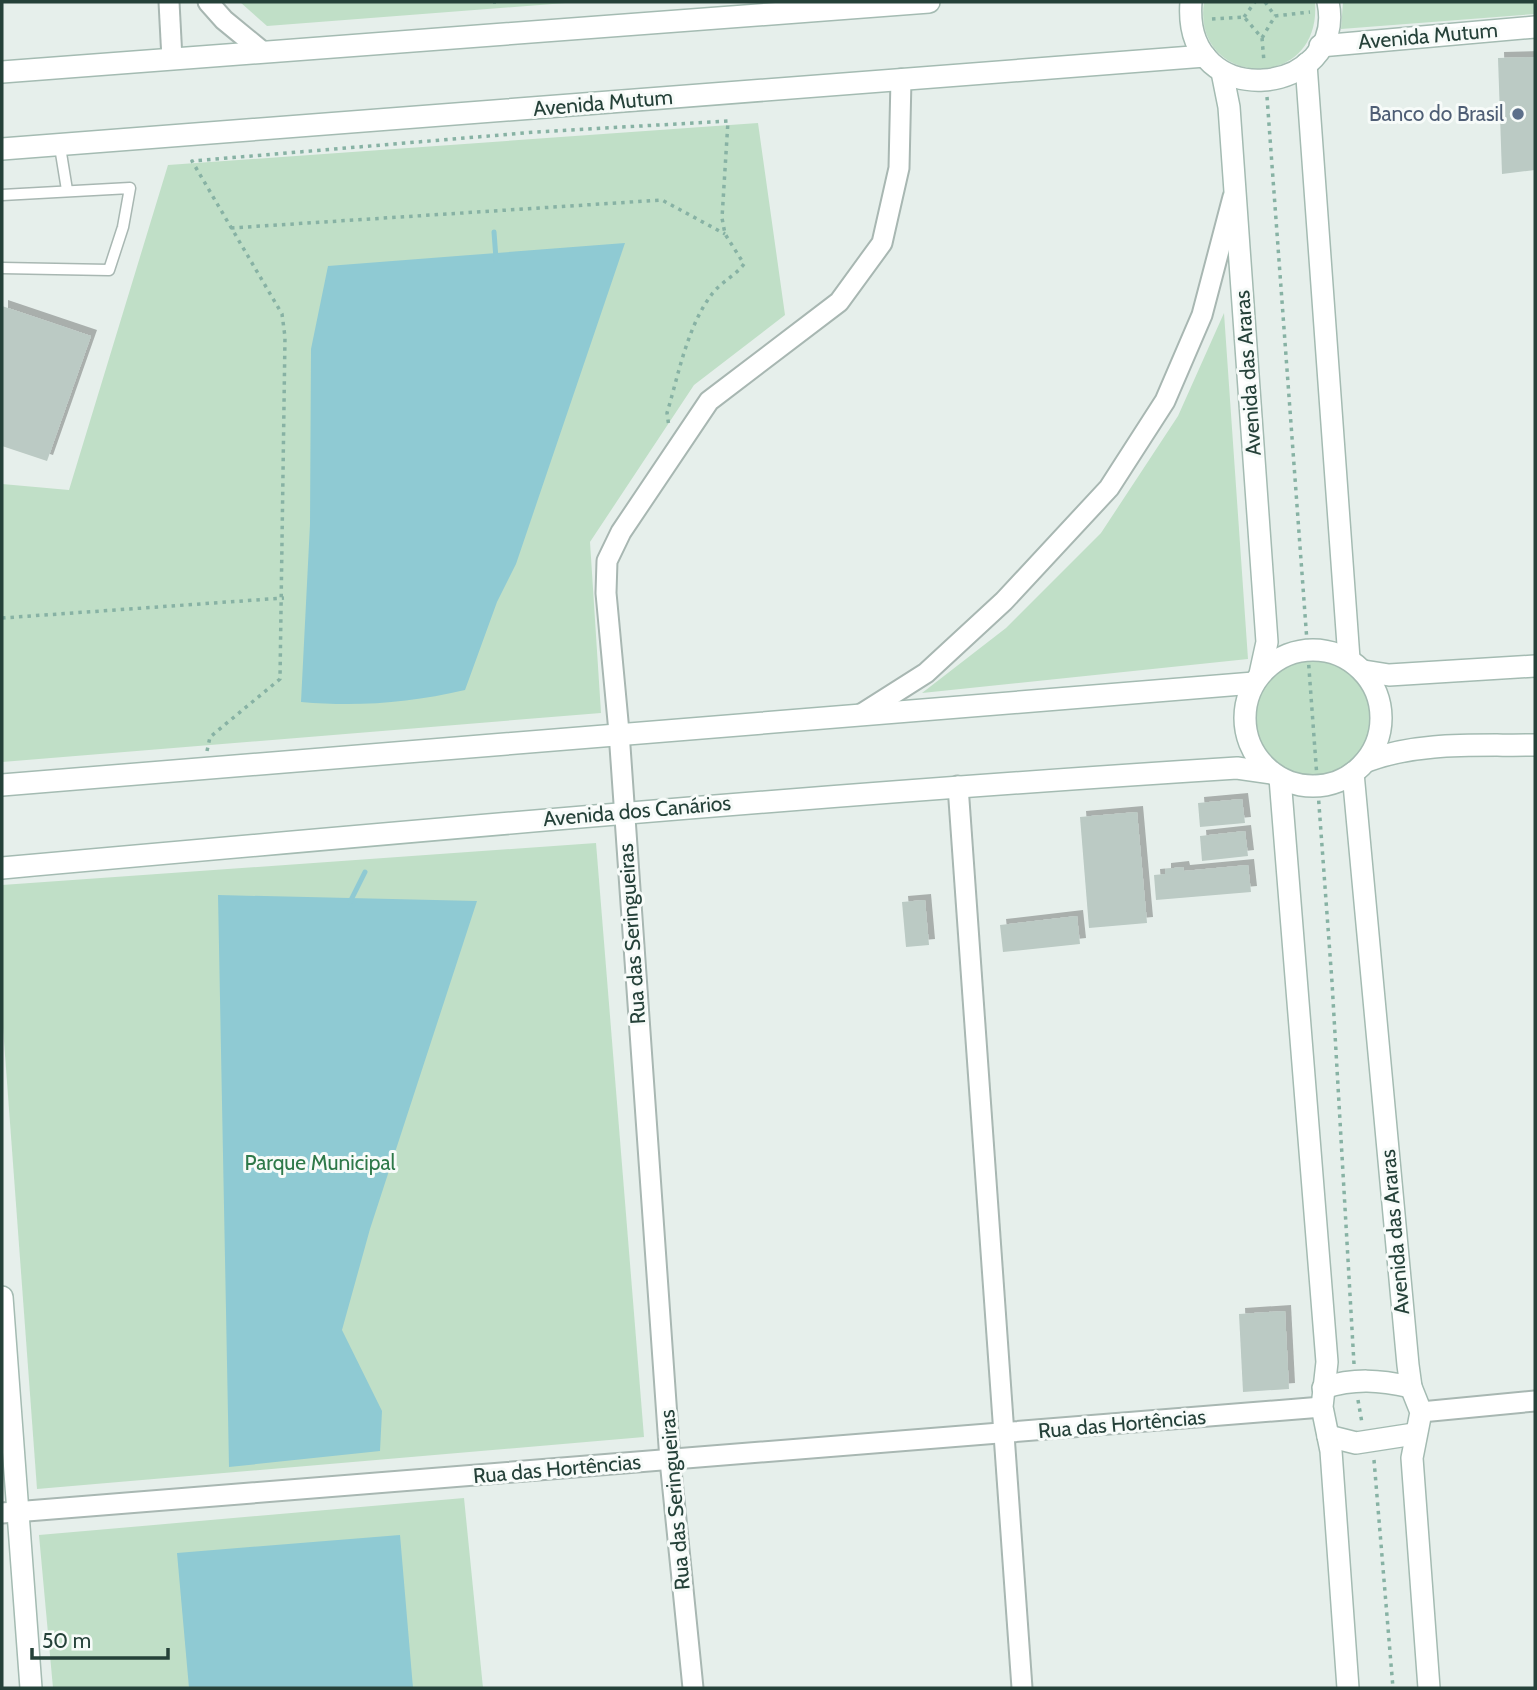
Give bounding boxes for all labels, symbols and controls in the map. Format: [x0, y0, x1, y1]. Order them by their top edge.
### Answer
street label: Avenida Mutum [1357, 17, 1499, 54]
street label: Avenida Mutum [532, 84, 674, 121]
place label: Banco do Brasil [1369, 101, 1504, 126]
marker: Banco do Brasil [1510, 106, 1526, 122]
street label: Avenida das Araras [1229, 289, 1266, 457]
street label: Avenida dos Canários [542, 790, 732, 831]
street label: Rua das Seringueiras [613, 843, 650, 1025]
street label: Avenida das Araras [1375, 1148, 1414, 1316]
park label: Parque Municipal [244, 1150, 396, 1175]
street label: Rua das Hortências [1037, 1404, 1207, 1443]
street label: Rua das Seringueiras [654, 1408, 695, 1591]
street label: Rua das Hortências [472, 1449, 642, 1488]
scale bar [32, 1616, 168, 1660]
text: 50 m [42, 1628, 91, 1653]

